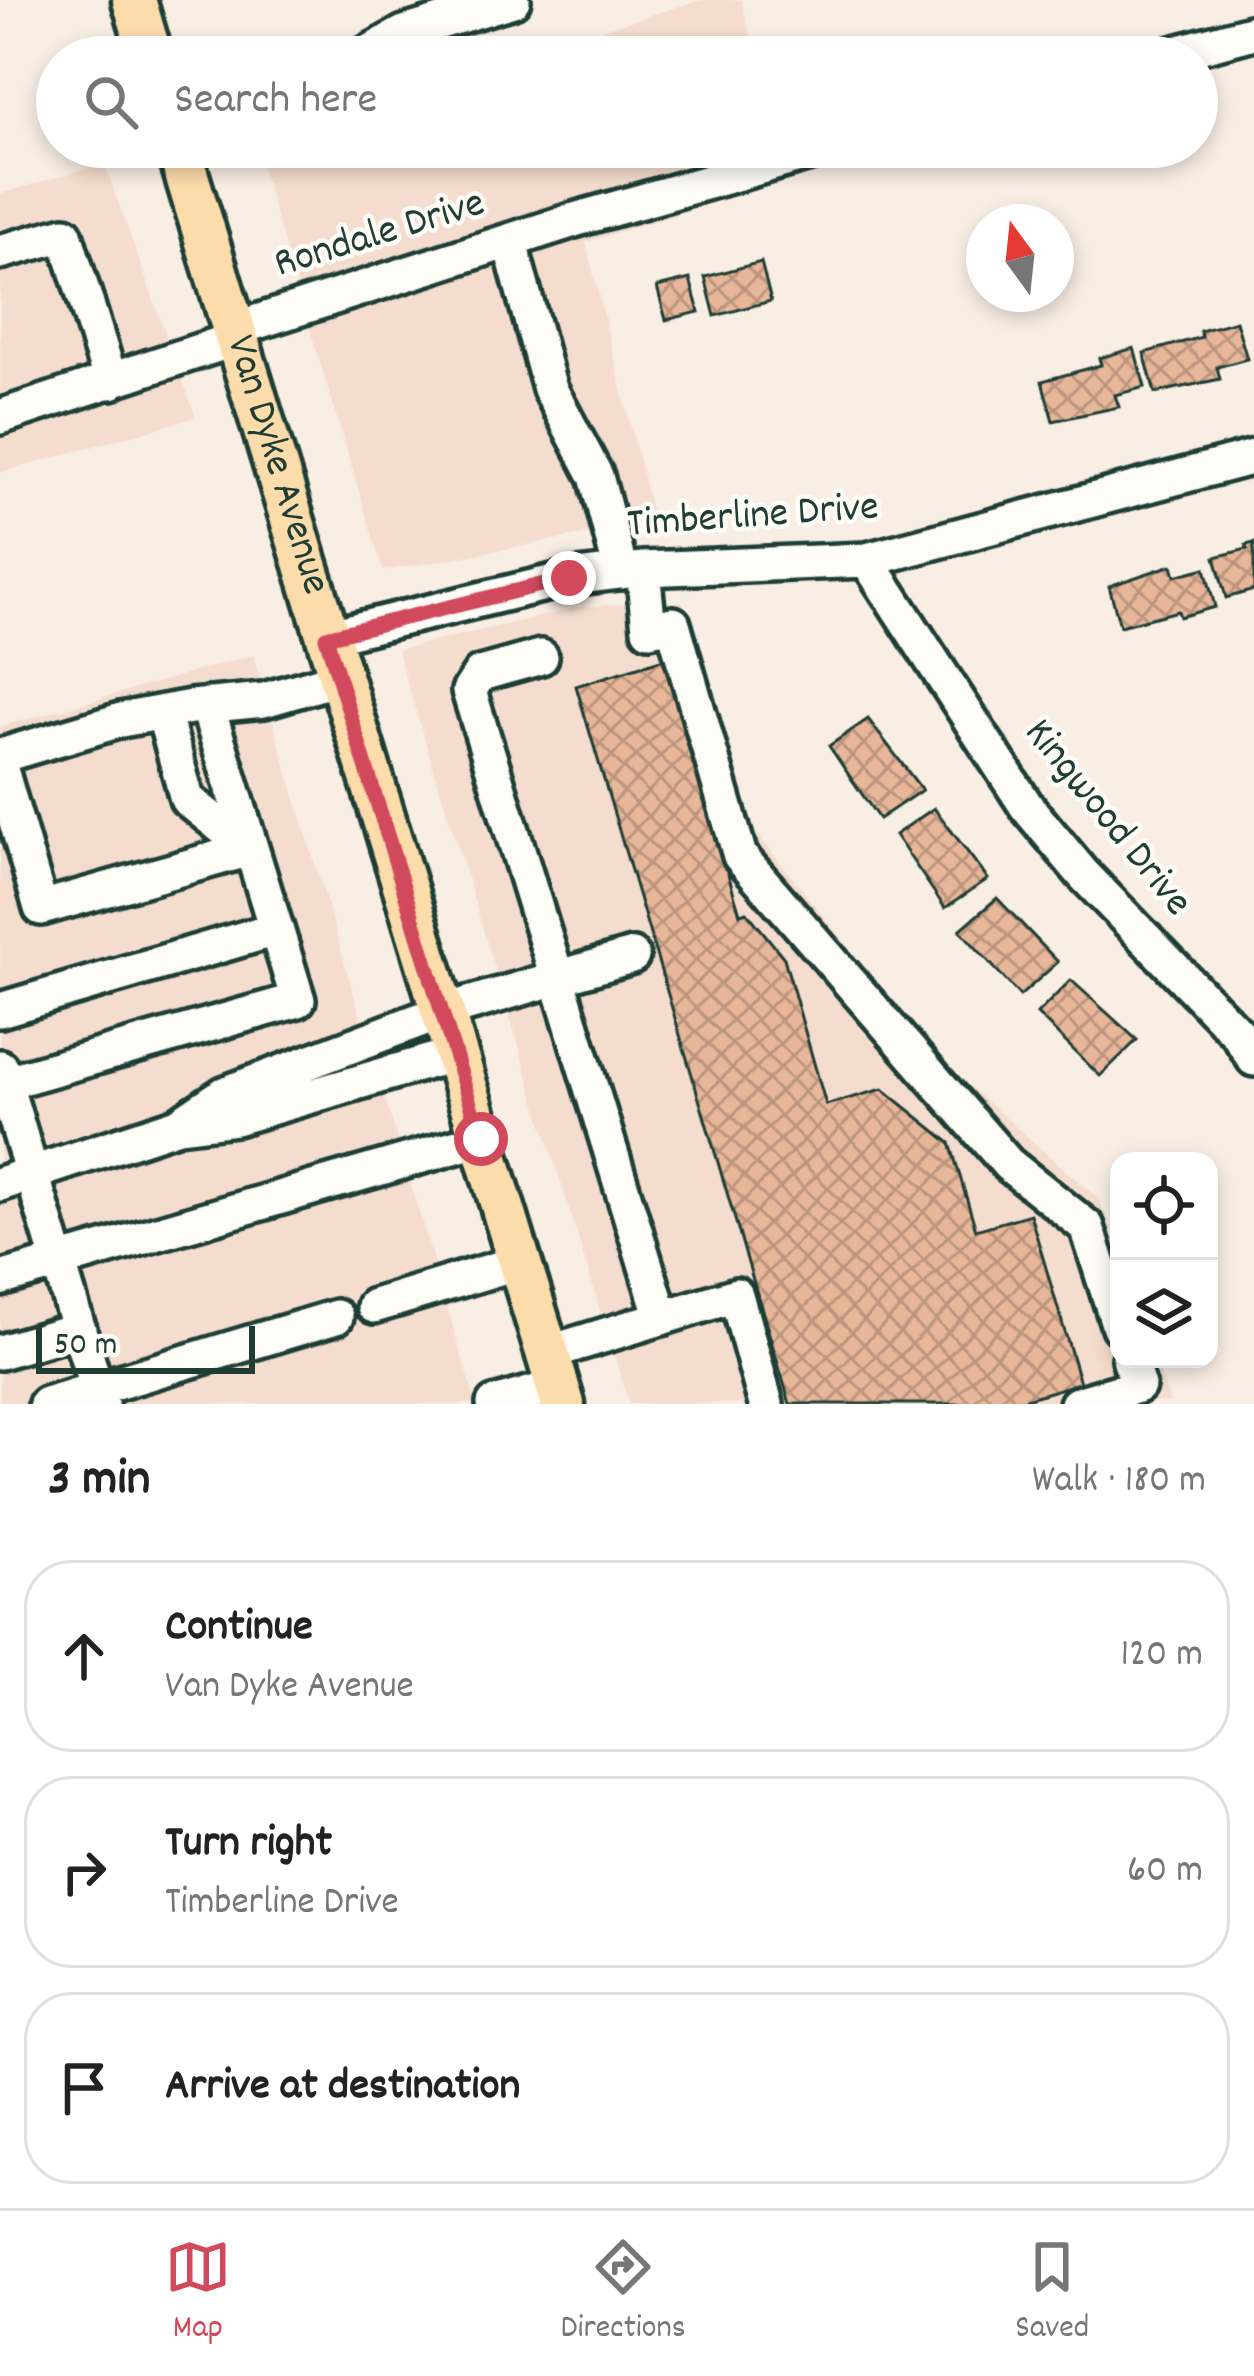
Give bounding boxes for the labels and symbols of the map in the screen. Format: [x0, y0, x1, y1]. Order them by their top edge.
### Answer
street label: Rondale Drive [267, 176, 493, 296]
north arrow [966, 204, 1074, 312]
street label: Van Dyke Avenue [208, 329, 343, 602]
street label: Timberline Drive [625, 479, 881, 557]
route end [542, 551, 596, 605]
street label: Kingwood Drive [1007, 707, 1205, 931]
route start [454, 1112, 508, 1166]
scale bar [36, 1320, 255, 1373]

